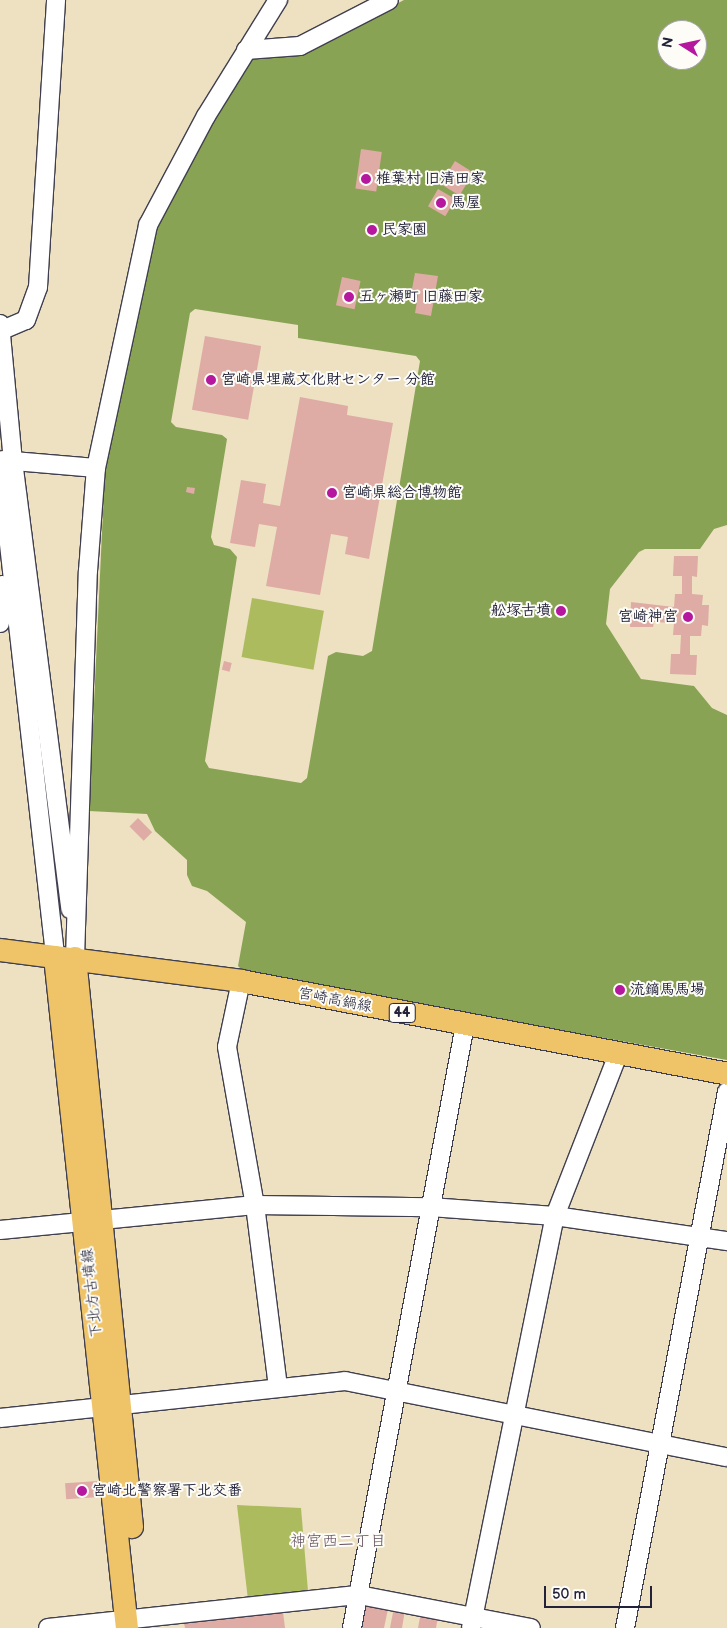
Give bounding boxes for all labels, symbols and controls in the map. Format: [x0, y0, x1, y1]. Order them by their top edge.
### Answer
north arrow [657, 20, 707, 70]
text: N [658, 36, 677, 49]
place label: 椎葉村 旧清田家 [376, 170, 485, 188]
marker: 椎葉村 旧清田家 [360, 173, 372, 185]
place label: 馬屋 [451, 194, 481, 212]
marker: 馬屋 [435, 197, 447, 209]
place label: 民家園 [382, 221, 427, 239]
marker: 民家園 [366, 224, 378, 236]
place label: 五ヶ瀬町 旧藤田家 [359, 288, 483, 306]
marker: 五ヶ瀬町 旧藤田家 [343, 291, 355, 303]
place label: 宮崎県埋蔵文化財センター 分館 [221, 371, 435, 389]
marker: 宮崎県埋蔵文化財センター 分館 [205, 374, 217, 386]
place label: 宮崎県総合博物館 [342, 484, 462, 502]
marker: 宮崎県総合博物館 [326, 487, 338, 499]
place label: 舩塚古墳 [491, 602, 551, 620]
marker: 舩塚古墳 [555, 605, 567, 617]
place label: 宮崎神宮 [618, 608, 678, 626]
marker: 宮崎神宮 [682, 611, 694, 623]
place label: 流鏑馬馬場 [630, 981, 705, 999]
street label: 宮崎高鍋線 [296, 984, 374, 1016]
marker: 流鏑馬馬場 [614, 984, 626, 996]
road number: 44 [388, 1001, 416, 1024]
street label: 下北方古墳線 [78, 1247, 106, 1339]
place label: 宮崎北警察署下北交番 [92, 1482, 242, 1500]
marker: 宮崎北警察署下北交番 [76, 1485, 88, 1497]
district label: 神宮西二丁目 [290, 1532, 386, 1552]
scale bar [547, 1576, 654, 1608]
text: 50 m [552, 1585, 586, 1604]

